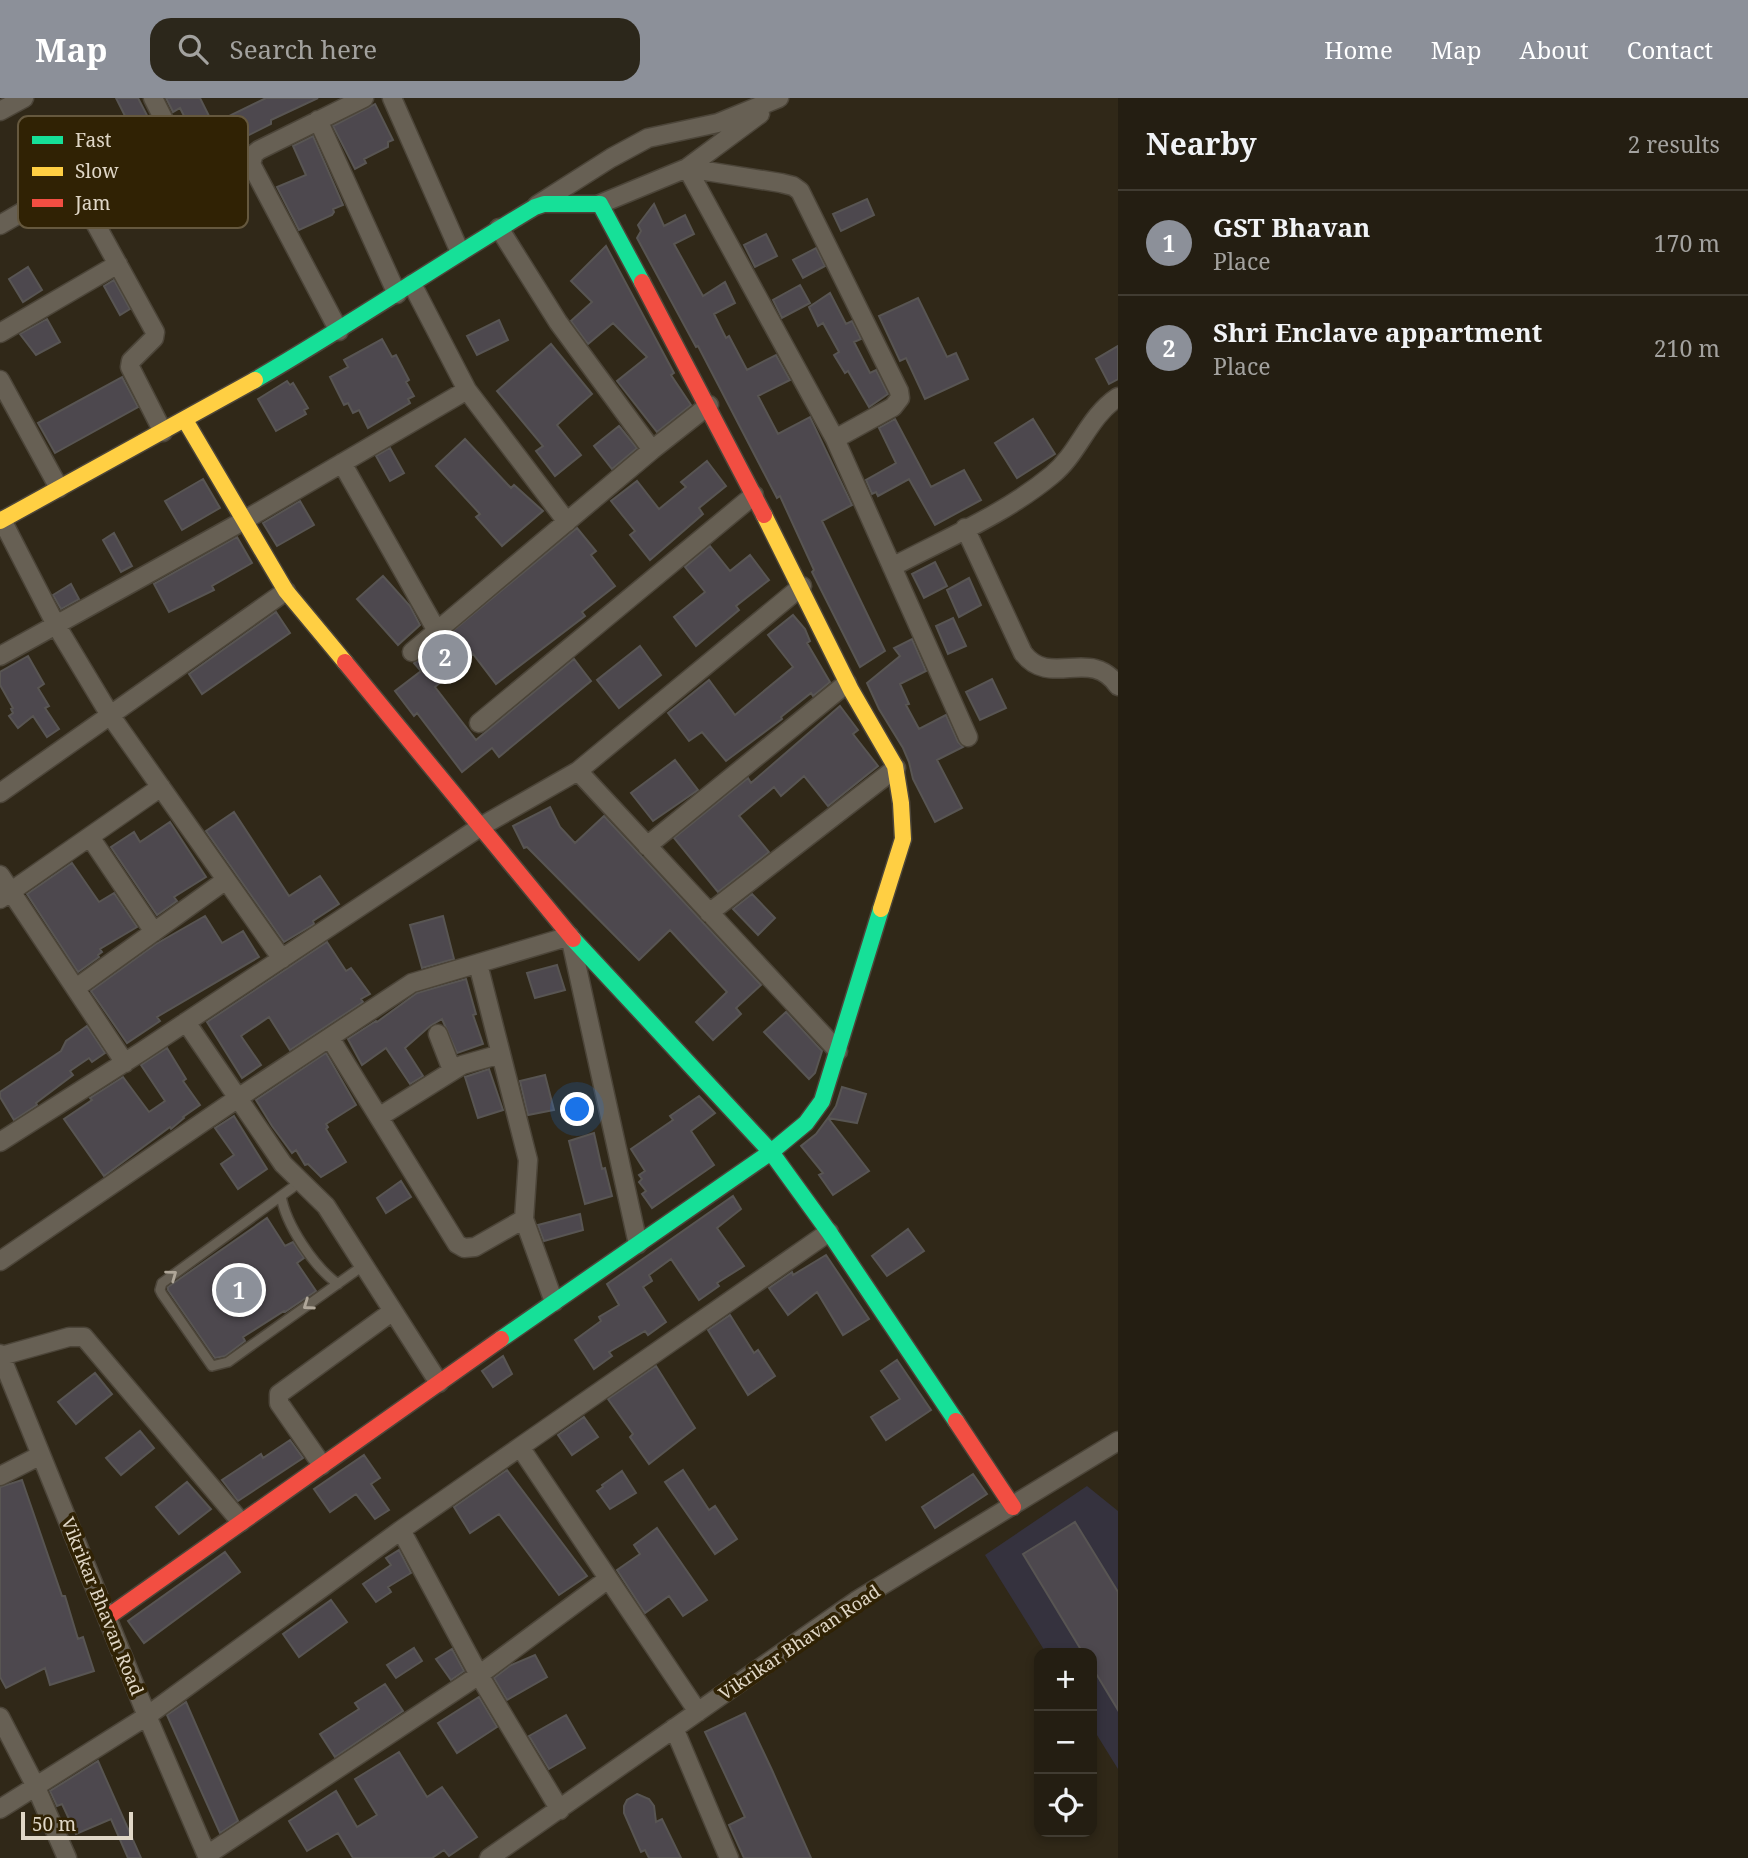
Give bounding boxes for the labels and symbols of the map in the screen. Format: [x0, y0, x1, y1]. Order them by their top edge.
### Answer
legend [18, 116, 248, 228]
text: Fast [75, 127, 112, 153]
text: Slow [75, 158, 119, 184]
text: Jam [74, 190, 110, 216]
pin: 2 [422, 631, 468, 683]
your location [560, 1092, 594, 1126]
pin: 1 [216, 1264, 262, 1316]
one-way arrow [165, 1271, 177, 1283]
one-way arrow [303, 1297, 316, 1309]
street label: Vikrikar Bhavan Road [56, 1513, 150, 1699]
street label: Vikrikar Bhavan Road [714, 1579, 884, 1705]
scale bar [21, 1809, 133, 1841]

